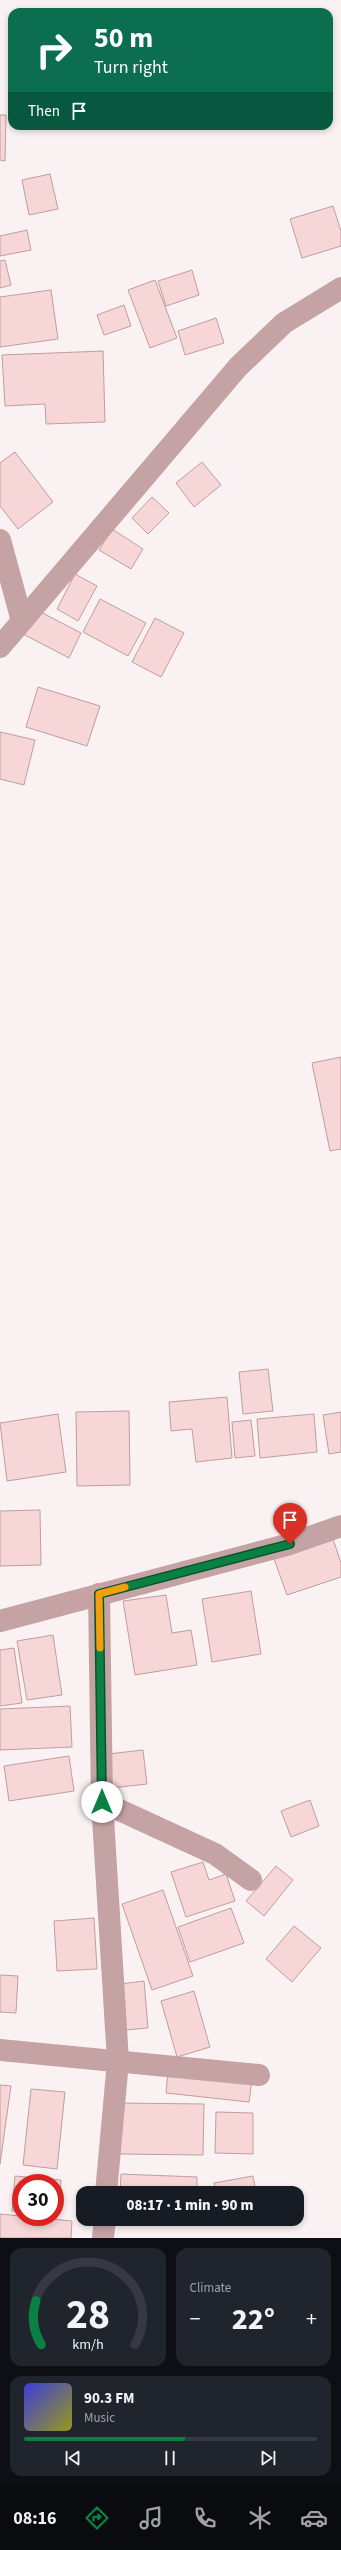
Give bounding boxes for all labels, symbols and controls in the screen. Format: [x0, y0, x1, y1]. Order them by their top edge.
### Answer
text: 50 m [94, 18, 153, 58]
icon: right [28, 24, 80, 76]
text: Turn right [94, 55, 168, 80]
icon: arrive [68, 100, 90, 122]
text: Then [28, 101, 60, 122]
pin [273, 1503, 307, 1544]
icon: arrive [279, 1509, 301, 1531]
position arrow [81, 1781, 123, 1823]
speed limit sign: 30 [12, 2174, 64, 2226]
text: 08:17 · 1 min · 90 m [127, 2195, 253, 2216]
text: Climate [190, 2279, 231, 2297]
text: 28 [66, 2285, 110, 2345]
text: 22° [232, 2298, 275, 2341]
text: − [190, 2303, 200, 2335]
text: + [306, 2303, 317, 2335]
text: km/h [72, 2334, 104, 2355]
text: 90.3 FM [84, 2388, 135, 2409]
text: Music [84, 2409, 115, 2427]
icon: previous [62, 2447, 84, 2469]
icon: pause [159, 2447, 181, 2469]
icon: next [257, 2447, 279, 2469]
icon: directions [83, 2504, 111, 2532]
icon: music [137, 2504, 165, 2532]
icon: phone [191, 2504, 219, 2532]
icon: climate [246, 2504, 274, 2532]
icon: car [300, 2504, 328, 2532]
text: 08:16 [13, 2506, 57, 2531]

